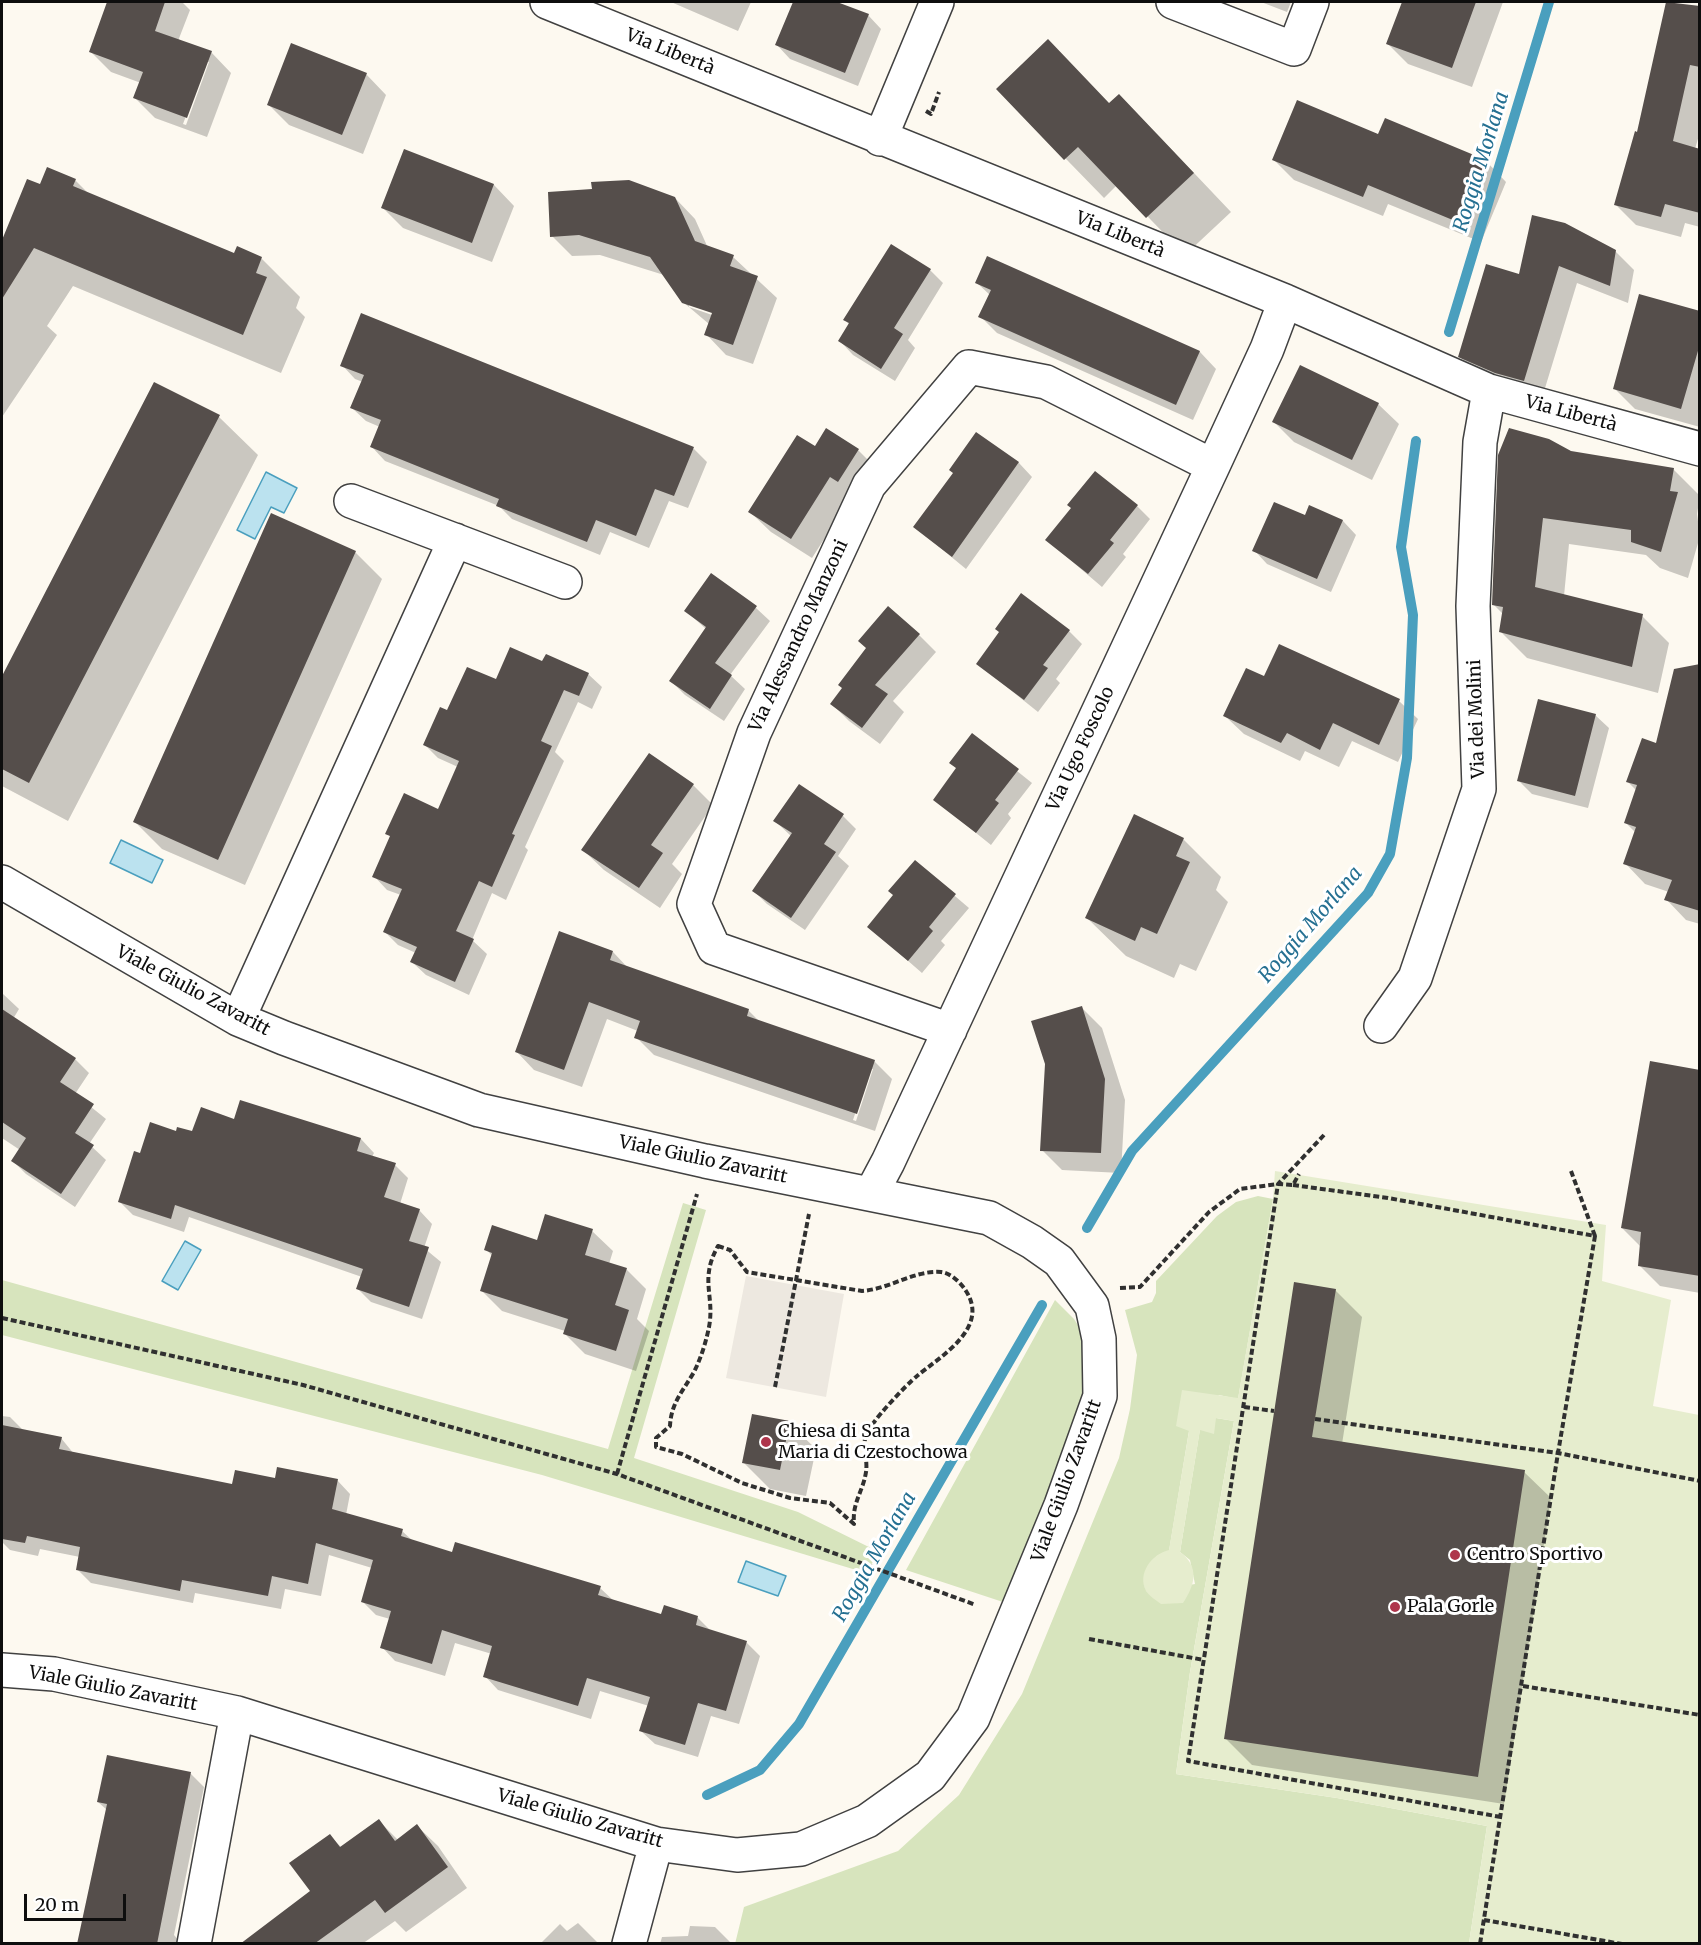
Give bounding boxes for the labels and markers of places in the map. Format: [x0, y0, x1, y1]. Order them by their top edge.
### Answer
place label: Chiesa di Santa Maria di Czestochowa [778, 1421, 968, 1464]
marker: Chiesa di Santa Maria di Czestochowa [759, 1435, 773, 1449]
place label: Centro Sportivo [1467, 1544, 1603, 1566]
marker: Centro Sportivo [1448, 1548, 1462, 1562]
place label: Pala Gorle [1407, 1596, 1494, 1618]
marker: Pala Gorle [1388, 1600, 1402, 1614]

